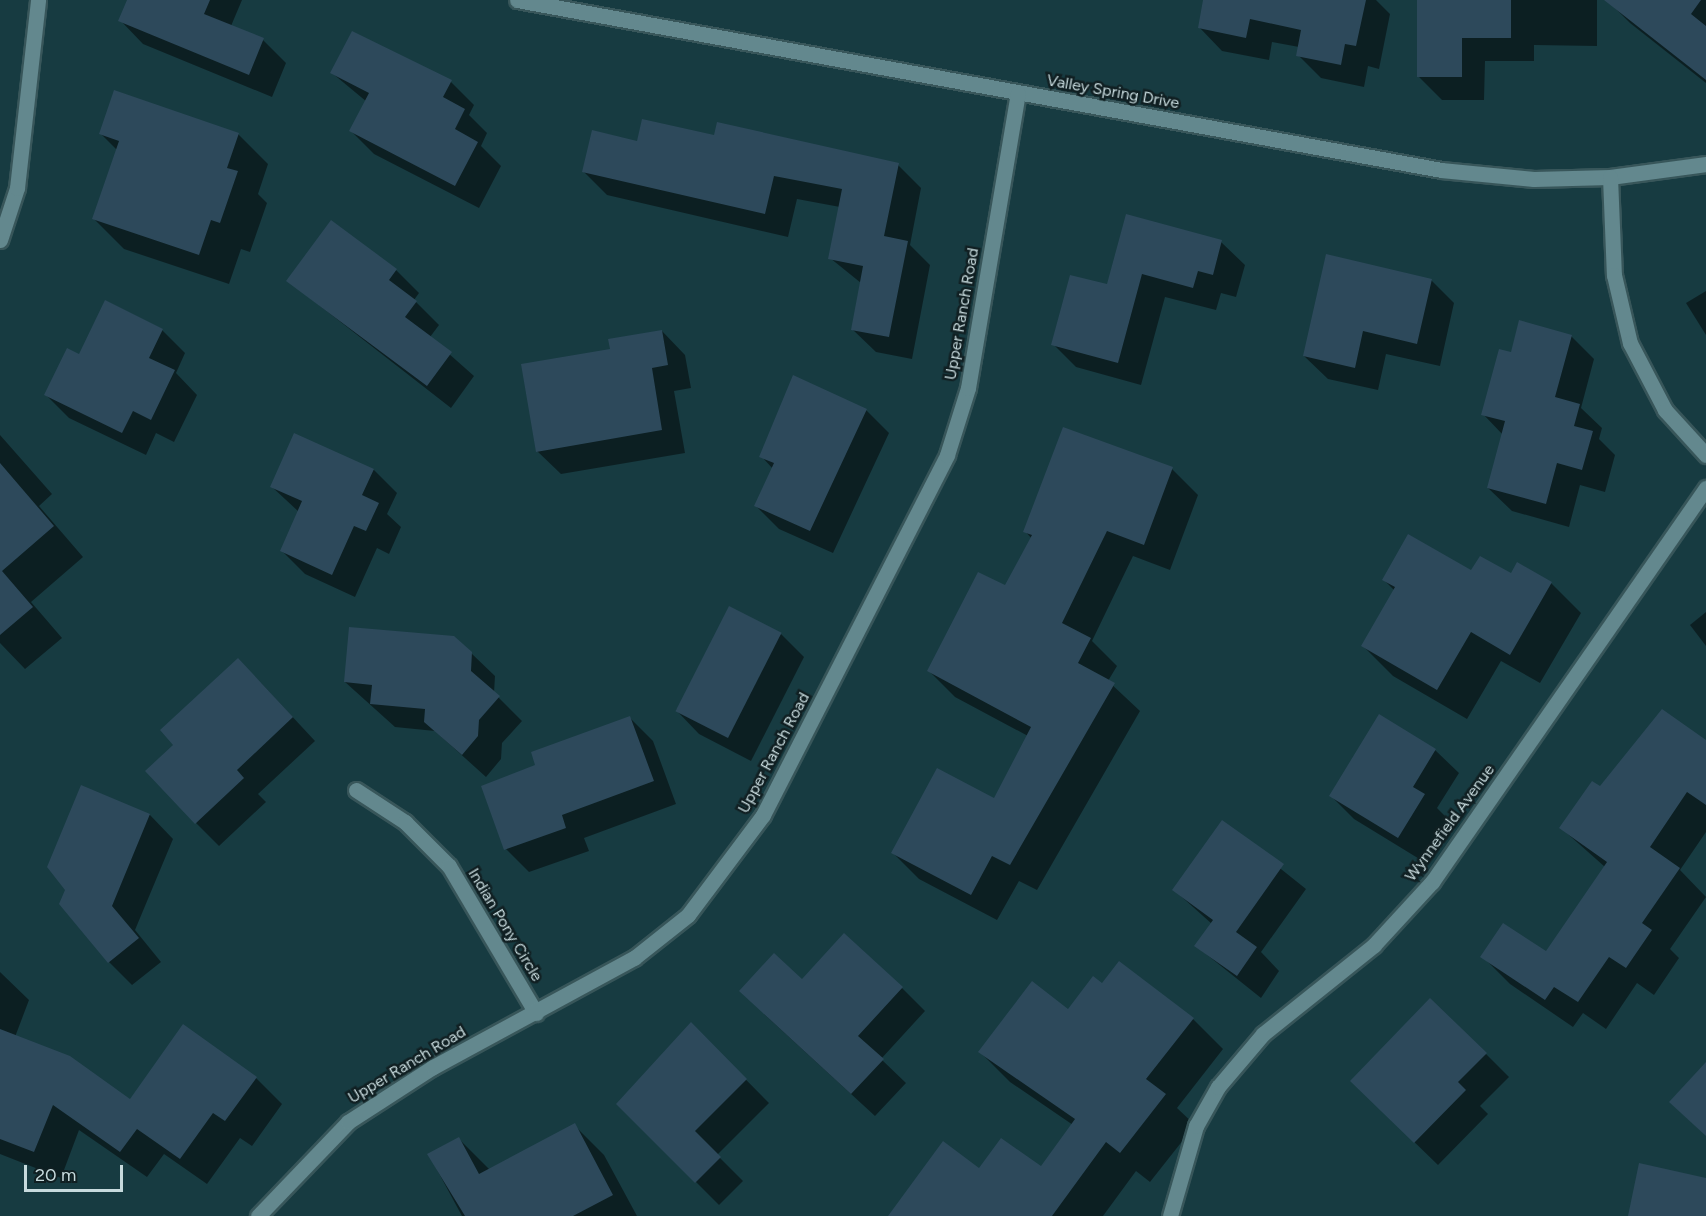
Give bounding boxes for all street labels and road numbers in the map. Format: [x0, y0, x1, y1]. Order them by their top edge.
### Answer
street label: Valley Spring Drive [1045, 71, 1181, 113]
street label: Upper Ranch Road [941, 246, 983, 382]
street label: Upper Ranch Road [734, 689, 814, 817]
street label: Wynnefield Avenue [1401, 761, 1499, 885]
street label: Indian Pony Circle [464, 865, 546, 985]
street label: Upper Ranch Road [345, 1022, 469, 1108]

